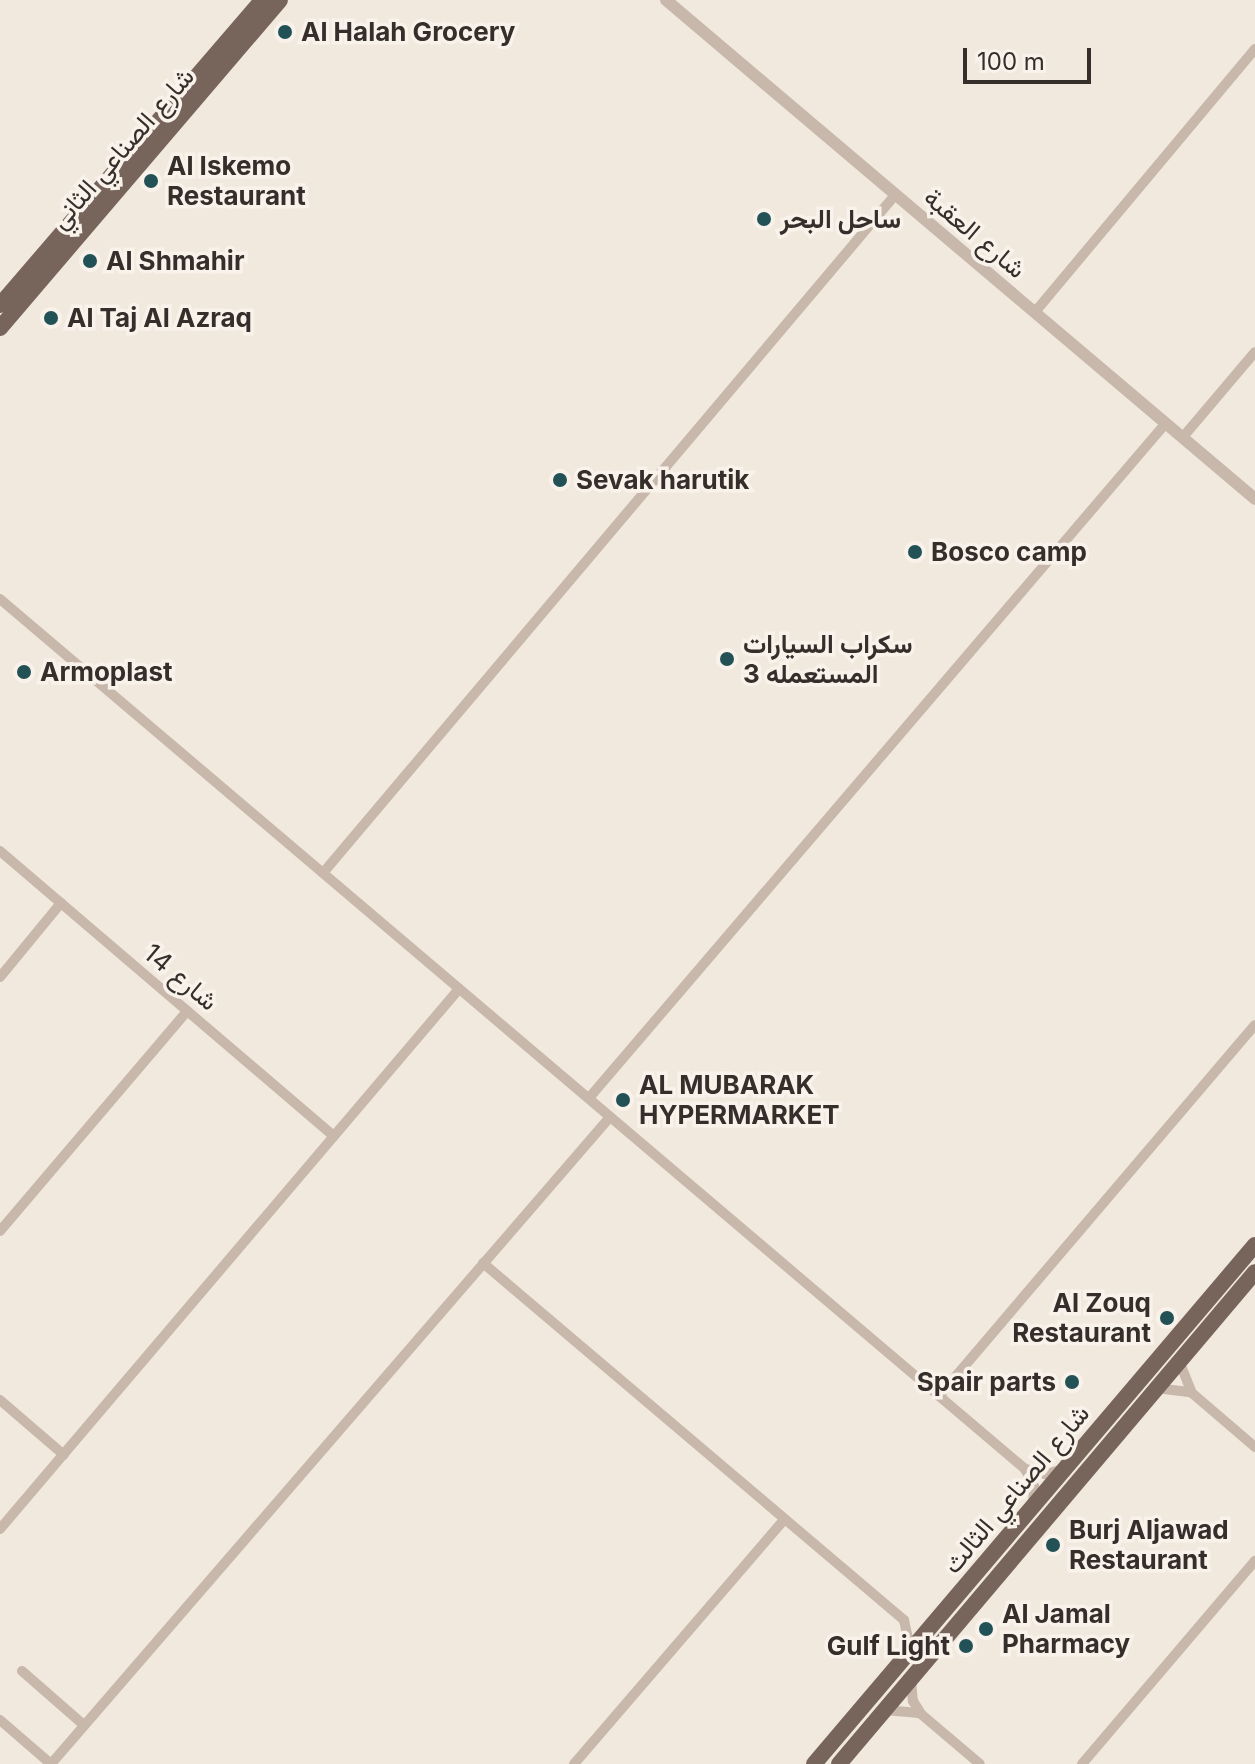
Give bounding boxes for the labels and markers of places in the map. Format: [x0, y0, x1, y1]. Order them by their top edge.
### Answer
place label: Al Halah Grocery [301, 16, 515, 48]
marker: Al Halah Grocery [276, 23, 294, 41]
place label: Al Iskemo Restaurant [167, 150, 306, 212]
marker: Al Iskemo Restaurant [142, 172, 160, 190]
place label: ساحل البحر [780, 203, 901, 235]
marker: ساحل البحر [755, 210, 773, 228]
place label: Al Shmahir [106, 245, 244, 277]
marker: Al Shmahir [81, 252, 99, 270]
place label: Al Taj Al Azraq [67, 302, 252, 334]
marker: Al Taj Al Azraq [42, 309, 60, 327]
place label: Sevak harutik [576, 464, 749, 496]
marker: Sevak harutik [551, 471, 569, 489]
place label: Bosco camp [931, 536, 1087, 568]
marker: Bosco camp [906, 543, 924, 561]
place label: سكراب السيارات المستعمله 3 [743, 628, 912, 690]
marker: سكراب السيارات المستعمله 3 [718, 650, 736, 668]
place label: Armoplast [40, 656, 172, 688]
marker: Armoplast [15, 663, 33, 681]
place label: AL MUBARAK HYPERMARKET [639, 1069, 840, 1130]
marker: AL MUBARAK HYPERMARKET [614, 1091, 632, 1109]
place label: Al Zouq Restaurant [1012, 1287, 1151, 1348]
marker: Al Zouq Restaurant [1158, 1309, 1176, 1327]
place label: Spair parts [917, 1366, 1056, 1398]
marker: Spair parts [1063, 1373, 1081, 1391]
place label: Burj Aljawad Restaurant [1069, 1514, 1229, 1576]
marker: Burj Aljawad Restaurant [1044, 1536, 1062, 1554]
place label: Al Jamal Pharmacy [1002, 1598, 1130, 1660]
marker: Al Jamal Pharmacy [977, 1620, 995, 1638]
place label: Gulf Light [827, 1630, 950, 1662]
marker: Gulf Light [957, 1637, 975, 1655]

